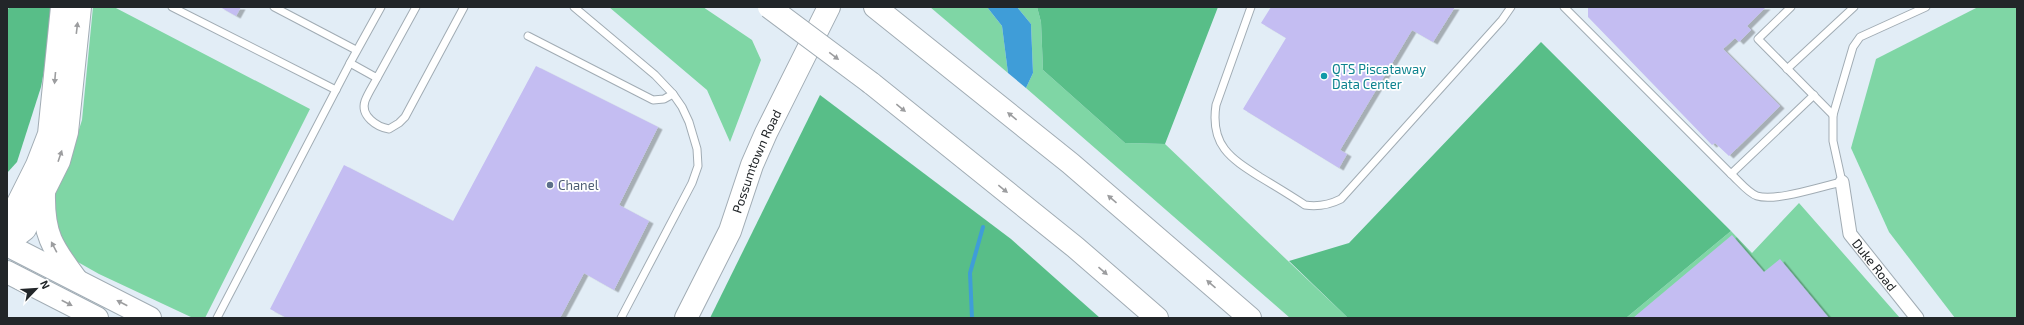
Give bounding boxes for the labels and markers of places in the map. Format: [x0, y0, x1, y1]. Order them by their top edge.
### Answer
place label: QTS Piscataway Data Center [1332, 61, 1426, 92]
marker: QTS Piscataway Data Center [1319, 71, 1329, 81]
place label: Chanel [558, 177, 599, 193]
marker: Chanel [545, 180, 555, 190]

